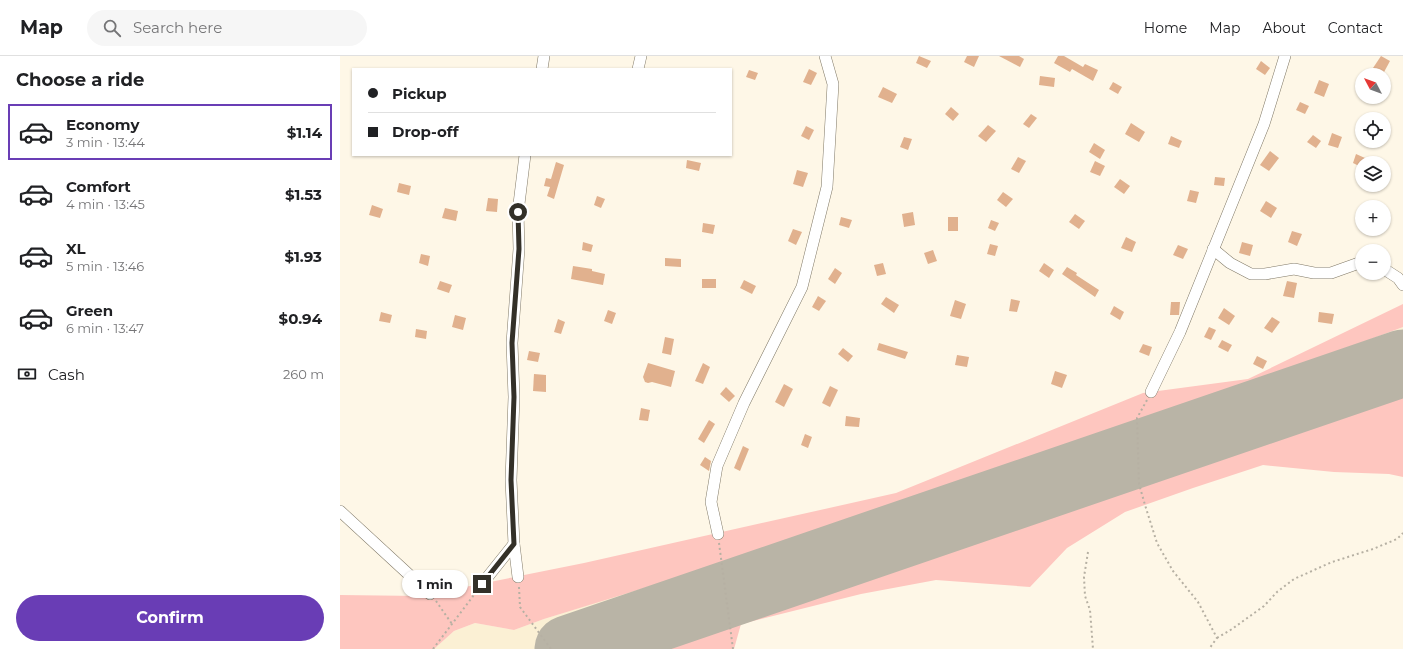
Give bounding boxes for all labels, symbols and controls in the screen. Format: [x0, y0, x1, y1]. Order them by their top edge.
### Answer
search box [87, 10, 367, 46]
text: Map [20, 16, 63, 39]
icon: search [101, 17, 123, 39]
text: Search here [133, 18, 222, 37]
text: Home [1144, 19, 1187, 37]
text: Map [1209, 19, 1240, 37]
text: About [1262, 19, 1306, 37]
text: Contact [1328, 19, 1383, 37]
north arrow [1355, 68, 1391, 104]
map controls [1355, 68, 1391, 280]
text: Choose a ride [16, 69, 144, 91]
text: Pickup [392, 84, 447, 103]
button: locate [1355, 112, 1391, 148]
icon: car [18, 114, 54, 150]
text: Economy [66, 115, 139, 134]
text: Drop-off [392, 122, 459, 141]
text: $1.14 [287, 123, 322, 142]
text: 3 min · 13:44 [66, 134, 145, 150]
button: layers [1355, 156, 1391, 192]
icon: car [18, 176, 54, 212]
text: Comfort [66, 177, 131, 196]
text: $1.53 [285, 185, 322, 204]
text: 4 min · 13:45 [66, 196, 145, 212]
button: + [1355, 200, 1391, 236]
route start [509, 203, 527, 221]
icon: car [18, 238, 54, 274]
text: XL [66, 239, 85, 258]
button: − [1355, 244, 1391, 280]
text: $1.93 [284, 247, 322, 266]
text: 5 min · 13:46 [66, 258, 144, 274]
icon: car [18, 300, 54, 336]
text: Green [66, 301, 113, 320]
text: $0.94 [279, 309, 322, 328]
text: 6 min · 13:47 [66, 320, 144, 336]
icon: cash [16, 363, 38, 385]
text: Cash [48, 365, 85, 384]
text: 260 m [283, 366, 324, 382]
callout: 1 min [402, 570, 468, 598]
route end [473, 575, 491, 593]
text: 1 min [417, 576, 453, 592]
button: Confirm [16, 595, 324, 641]

